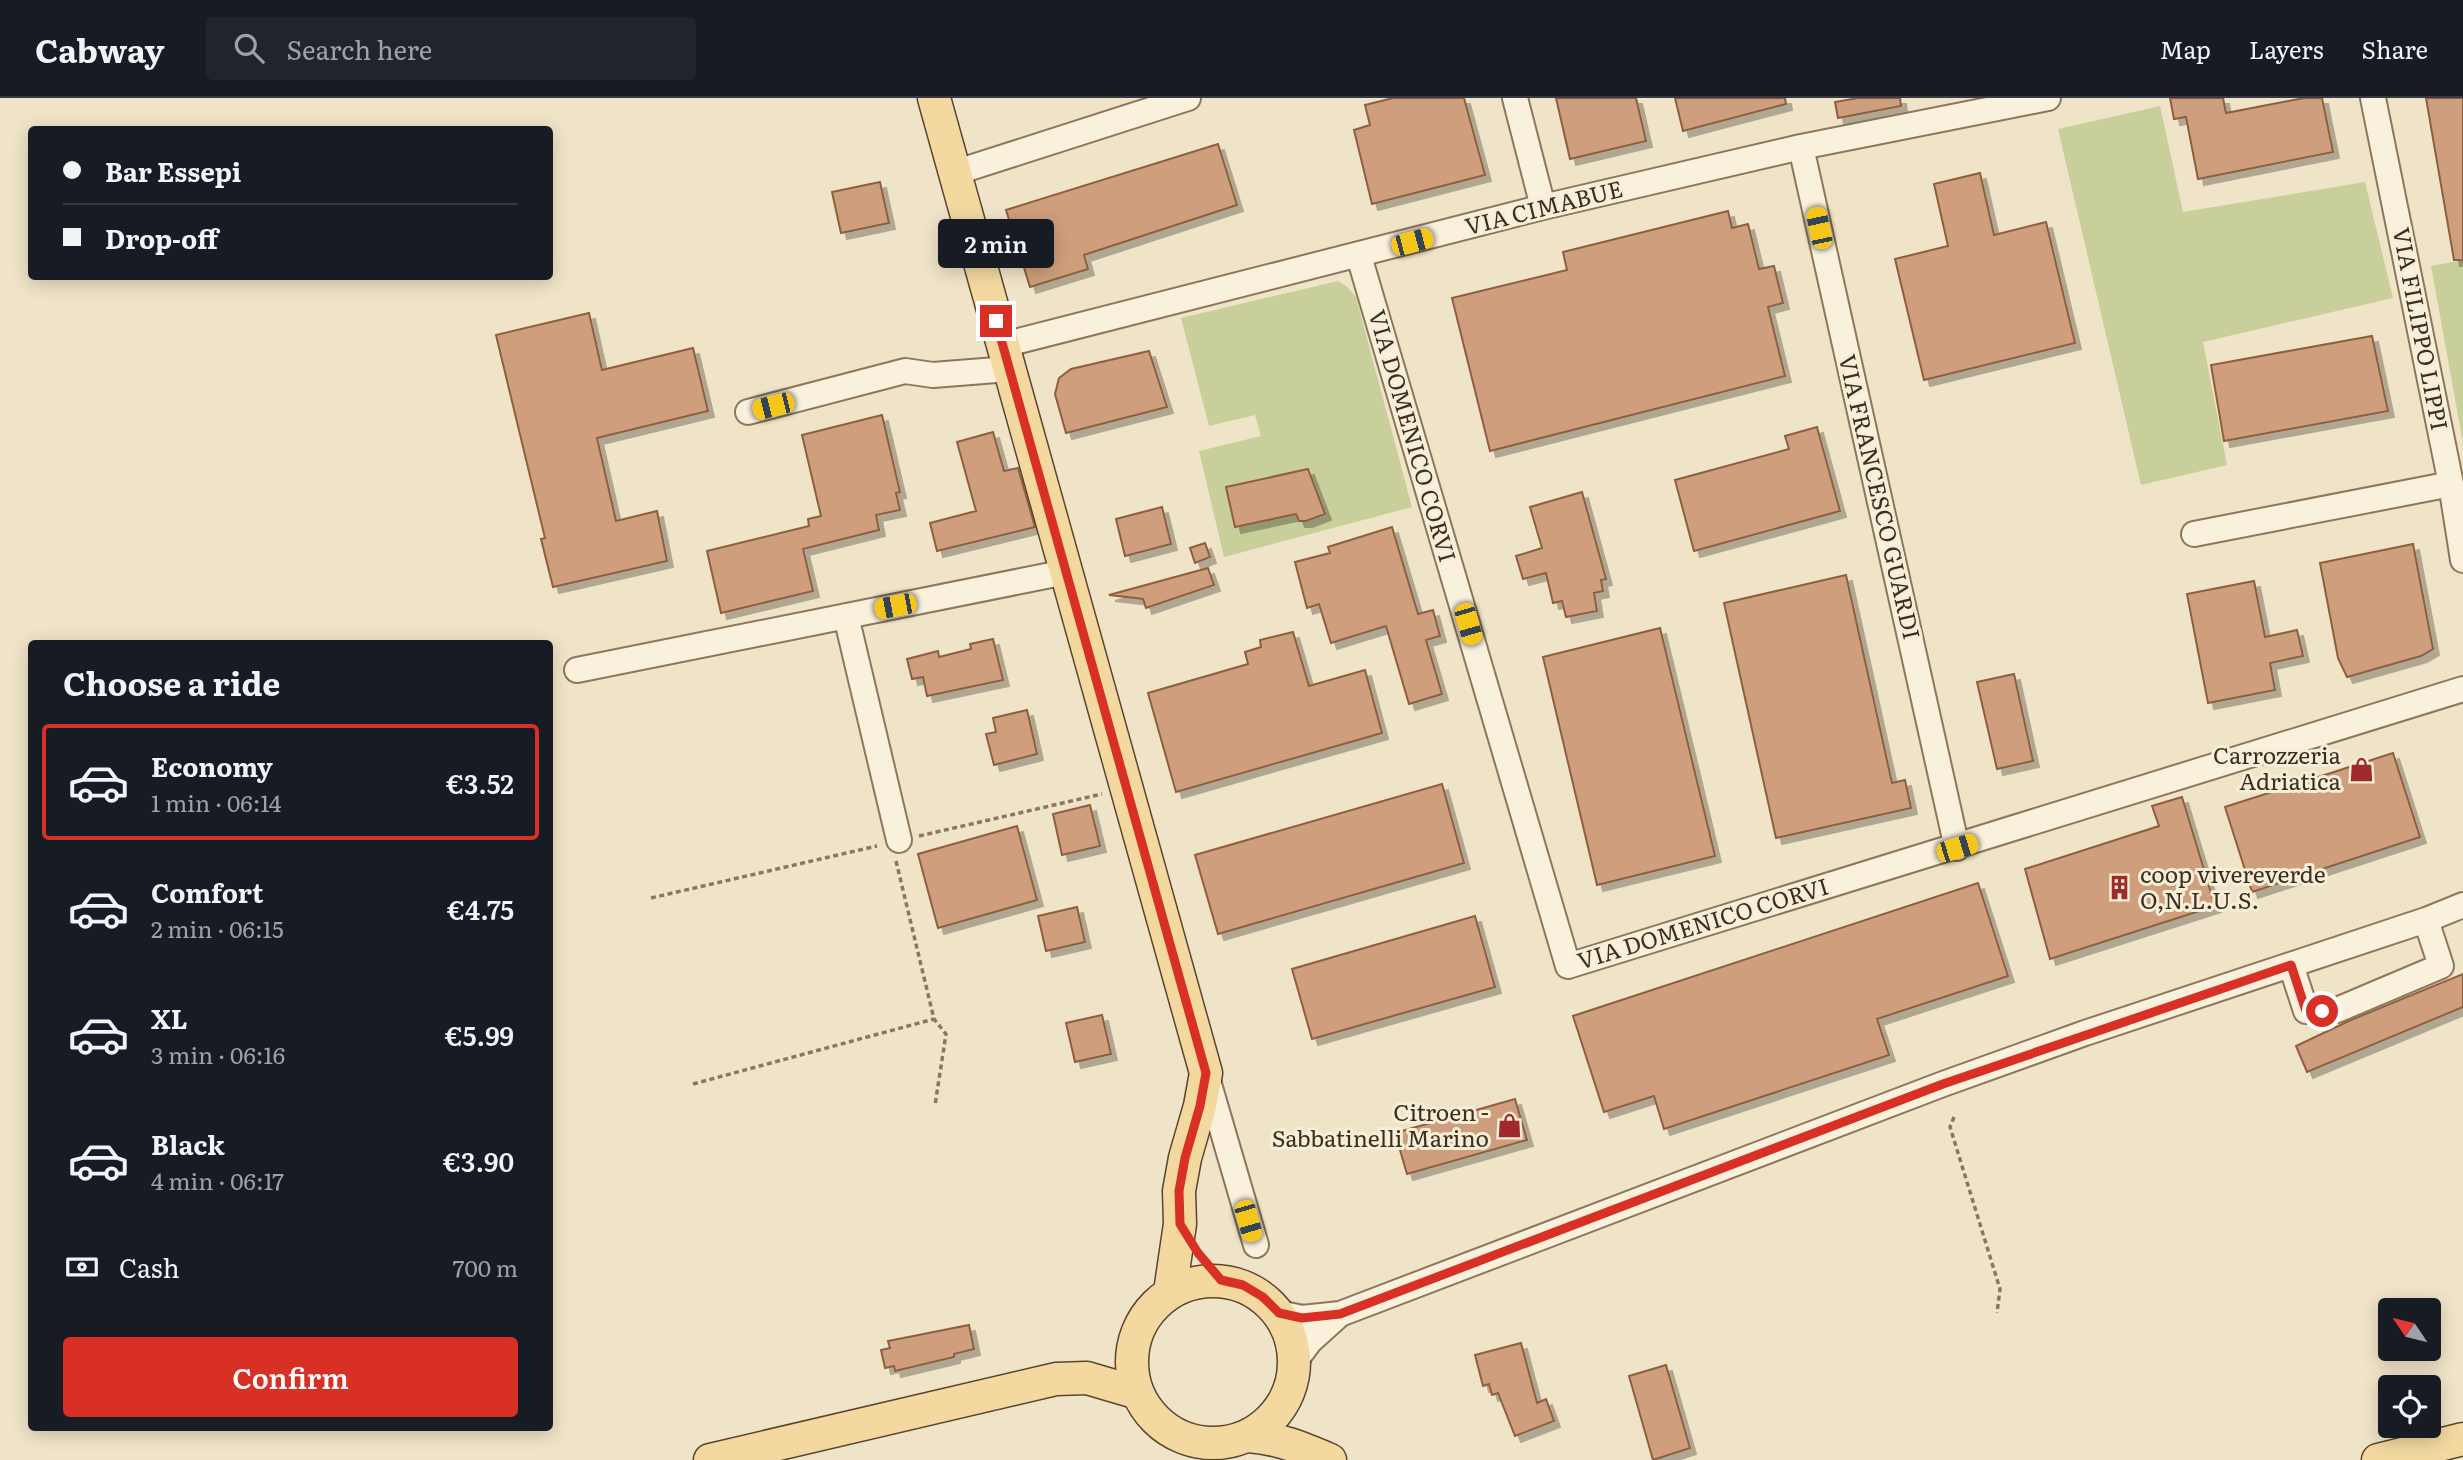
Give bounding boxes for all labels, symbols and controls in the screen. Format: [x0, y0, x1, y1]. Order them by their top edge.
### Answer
search box [206, 17, 696, 80]
text: Cabway [35, 24, 164, 73]
icon: search [230, 29, 268, 67]
text: Search here [286, 29, 432, 68]
text: Map [2160, 31, 2211, 66]
text: Layers [2249, 31, 2323, 66]
text: Share [2361, 31, 2428, 66]
text: Bar Essepi [105, 151, 241, 190]
street label: VIA CIMABUE [1461, 170, 1626, 242]
car [1805, 205, 1834, 251]
text: Drop-off [105, 218, 218, 257]
callout: 2 min [938, 220, 1054, 268]
street label: VIA FILIPPO LIPPI [2386, 224, 2458, 433]
text: 2 min [964, 226, 1028, 260]
car [1389, 226, 1436, 258]
route end [980, 305, 1012, 337]
street label: VIA DOMENICO CORVI [1362, 305, 1466, 566]
street label: VIA FRANCESCO GUARDI [1832, 351, 1930, 643]
car [751, 391, 796, 421]
car [873, 592, 918, 620]
car [1453, 601, 1484, 647]
text: Choose a ride [63, 658, 280, 706]
place label: Carrozzeria Adriatica [2213, 737, 2342, 797]
text: Economy [151, 746, 273, 785]
icon: car [67, 751, 130, 814]
shop icon: Carrozzeria Adriatica [2347, 755, 2375, 783]
text: €3.52 [446, 763, 514, 802]
text: 1 min · 06:14 [151, 785, 281, 819]
car [1934, 832, 1981, 864]
place label: coop vivereverde O,N.L.U.S. [2140, 856, 2326, 916]
street label: VIA DOMENICO CORVI [1573, 868, 1832, 977]
text: Comfort [151, 872, 263, 911]
building icon: coop vivereverde O,N.L.U.S. [2106, 874, 2134, 902]
icon: car [67, 877, 130, 940]
text: €4.75 [447, 889, 514, 928]
text: 2 min · 06:15 [151, 911, 284, 945]
route start [2306, 995, 2338, 1027]
text: XL [151, 998, 188, 1037]
icon: car [67, 1003, 130, 1066]
text: €5.99 [445, 1015, 514, 1054]
text: 3 min · 06:16 [151, 1037, 285, 1071]
place label: Citroen - Sabbatinelli Marino [1272, 1094, 1489, 1154]
shop icon: Citroen - Sabbatinelli Marino [1495, 1112, 1523, 1140]
text: Black [151, 1124, 225, 1163]
icon: car [67, 1129, 130, 1192]
text: €3.90 [443, 1141, 514, 1180]
text: 4 min · 06:17 [151, 1163, 284, 1197]
car [1233, 1198, 1264, 1244]
text: Cash [119, 1247, 180, 1286]
icon: cash [63, 1248, 101, 1286]
text: 700 m [453, 1250, 518, 1284]
north arrow [2378, 1298, 2441, 1362]
map controls [2378, 1298, 2441, 1438]
button: Confirm [63, 1337, 518, 1417]
button: locate [2378, 1375, 2441, 1438]

